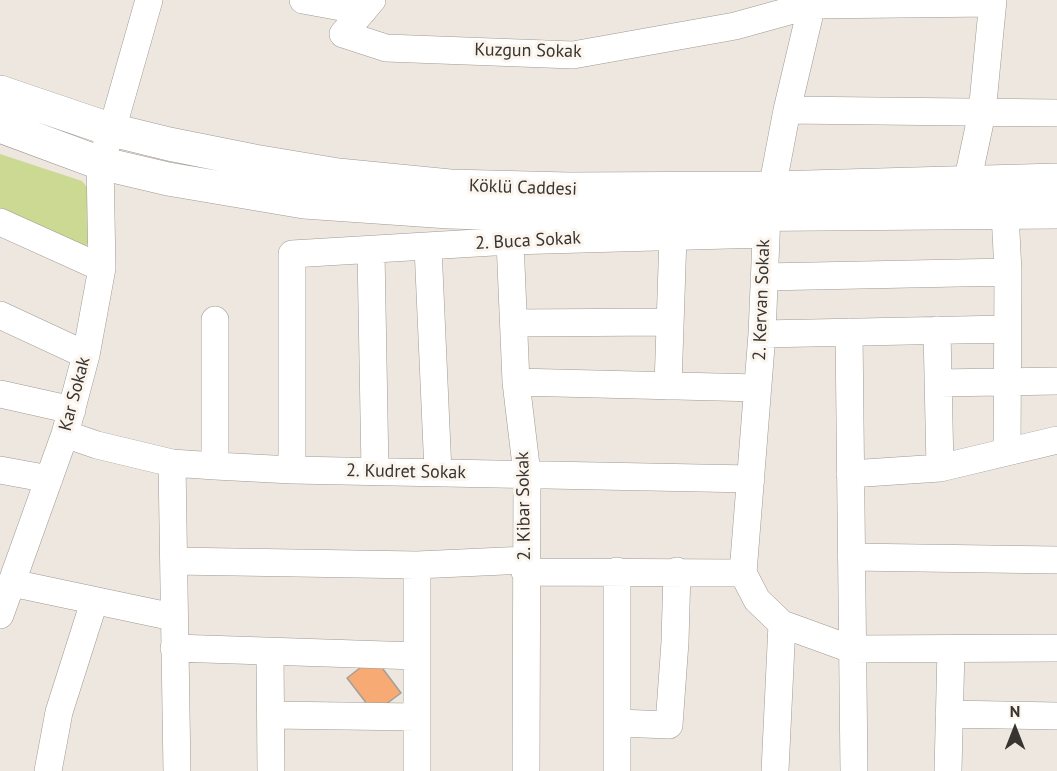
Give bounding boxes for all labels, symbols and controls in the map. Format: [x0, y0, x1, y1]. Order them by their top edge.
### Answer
street label: Kuzgun Sokak [474, 39, 582, 63]
street label: Köklü Caddesi [469, 175, 577, 201]
street label: 2. Buca Sokak [475, 227, 581, 255]
street label: 2. Kervan Sokak [749, 239, 775, 361]
street label: Kar Sokak [55, 355, 95, 433]
street label: 2. Kibar Sokak [512, 451, 536, 561]
street label: 2. Kudret Sokak [346, 460, 466, 484]
north arrow [985, 699, 1045, 759]
text: N [1010, 701, 1020, 721]

